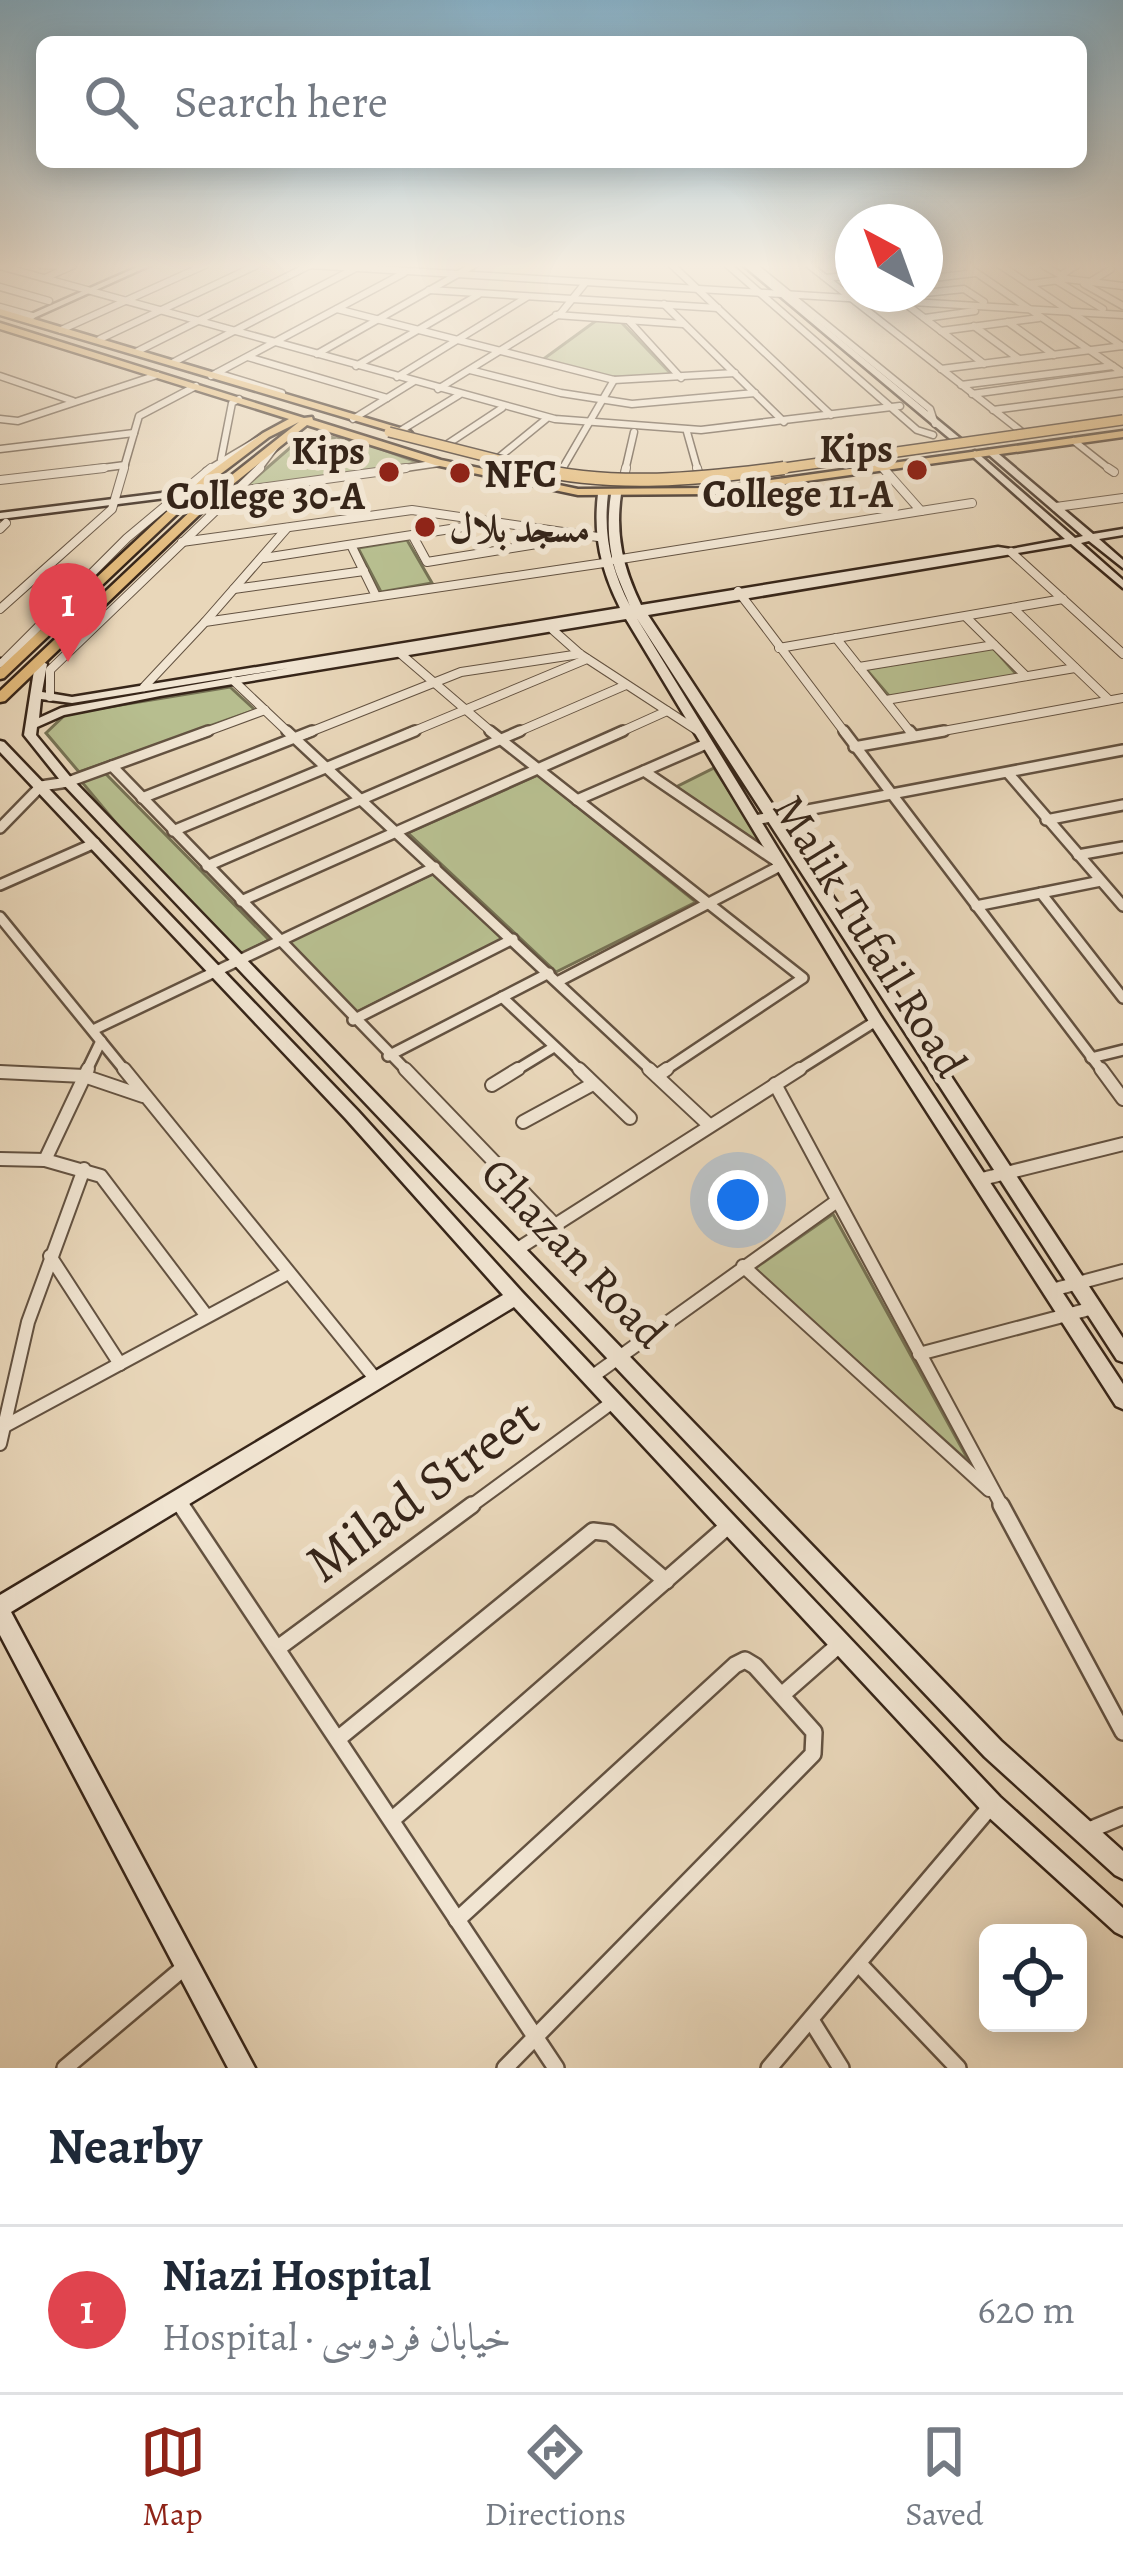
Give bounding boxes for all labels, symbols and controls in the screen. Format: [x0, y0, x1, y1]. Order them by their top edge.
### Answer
search box [36, 36, 1087, 168]
icon: search [78, 69, 144, 135]
text: Search here [174, 71, 388, 133]
north arrow [835, 204, 943, 312]
place label: Kips College 11-A [702, 422, 894, 520]
place label: Kips College 30-A [166, 424, 366, 522]
place label: NFC [484, 447, 557, 500]
marker: Kips College 11-A [904, 457, 930, 483]
marker: Kips College 30-A [376, 459, 402, 485]
marker: NFC [447, 460, 473, 486]
place label: مسجد بلال [449, 501, 590, 554]
marker: مسجد بلال [412, 514, 438, 540]
pin: 1 [29, 563, 107, 662]
street label: Malik Tufail Road [758, 783, 982, 1090]
street label: Ghazan Road [467, 1144, 681, 1363]
your location [708, 1170, 768, 1230]
street label: Milad Street [291, 1380, 553, 1600]
map controls [979, 1924, 1087, 2032]
button: locate [979, 1924, 1087, 2032]
text: Nearby [48, 2111, 202, 2181]
text: Niazi Hospital [162, 2244, 431, 2306]
text: 1 [80, 2283, 94, 2336]
text: 620 m [977, 2283, 1075, 2336]
text: Hospital · خیابان فردوسی [162, 2310, 511, 2363]
tab: Map [140, 2419, 206, 2536]
tab: Directions [485, 2419, 626, 2536]
tab: Saved [905, 2419, 983, 2536]

